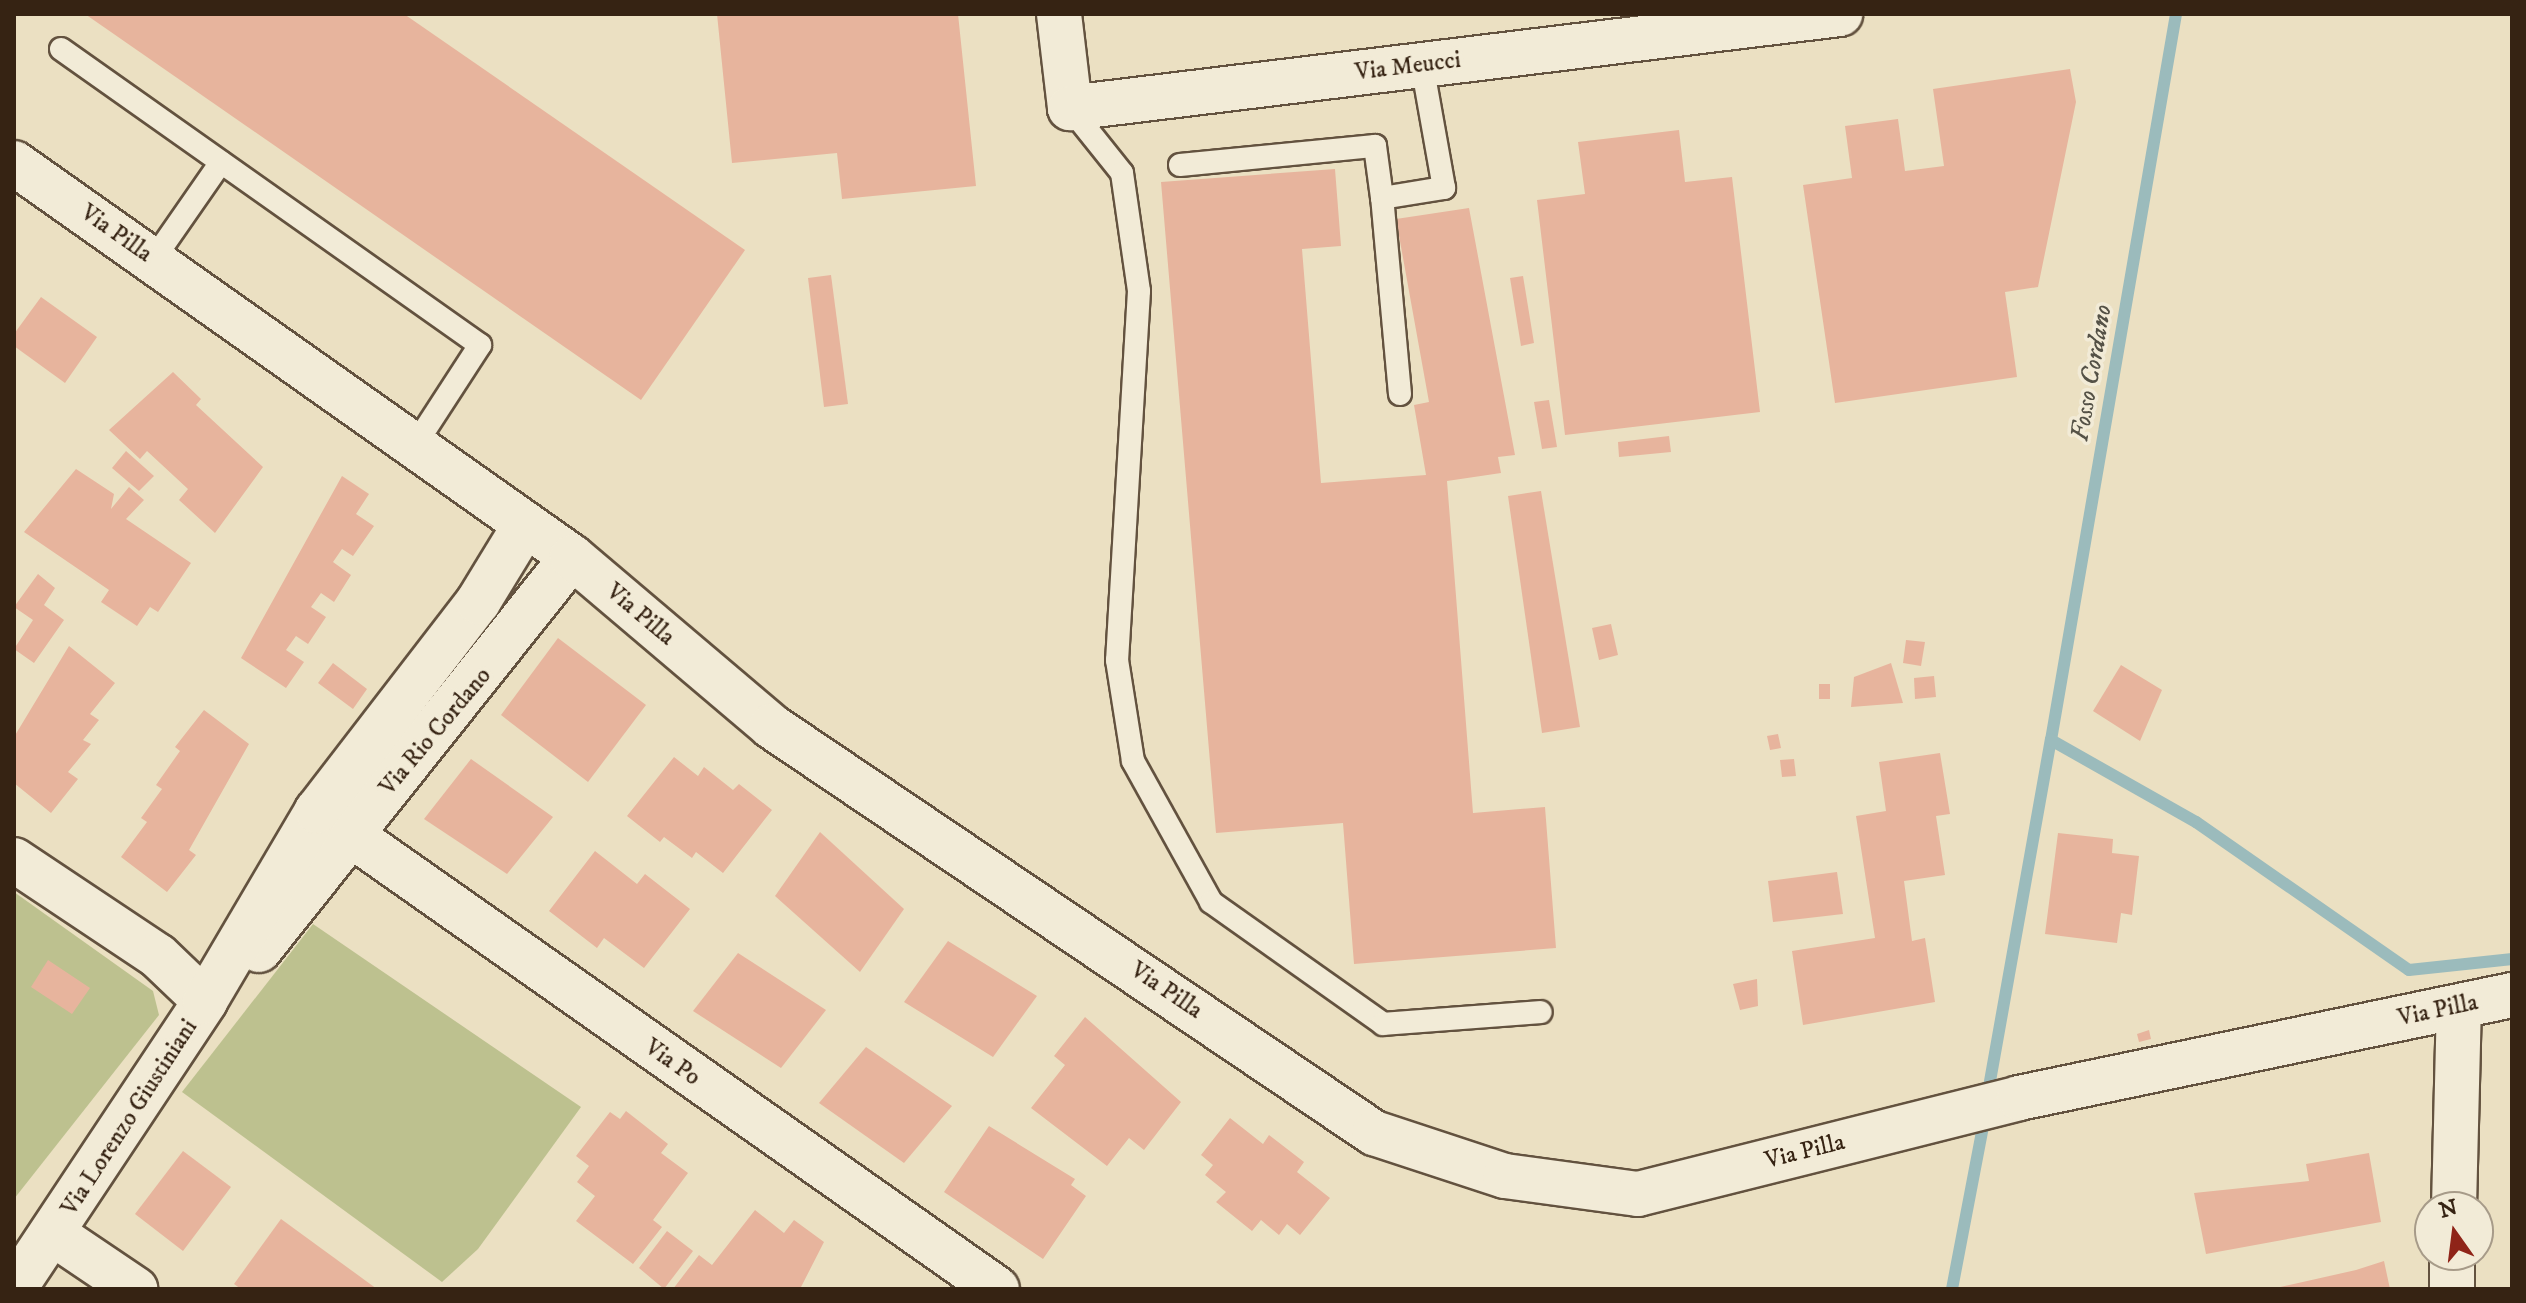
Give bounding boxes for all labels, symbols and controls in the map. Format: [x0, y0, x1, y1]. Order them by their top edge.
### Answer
street label: Via Meucci [1353, 46, 1463, 88]
street label: Via Pilla [74, 199, 158, 269]
water label: Fosso Cordano [2065, 302, 2119, 444]
street label: Via Pilla [600, 578, 680, 652]
street label: Via Rio Cordano [374, 662, 498, 802]
street label: Via Pilla [1124, 956, 1208, 1026]
street label: Via Pilla [2395, 988, 2481, 1034]
street label: Via Lorenzo Giustiniani [56, 1015, 204, 1221]
street label: Via Po [638, 1034, 706, 1092]
street label: Via Pilla [1762, 1128, 1848, 1176]
north arrow [2414, 1191, 2494, 1271]
text: N [2437, 1194, 2461, 1224]

